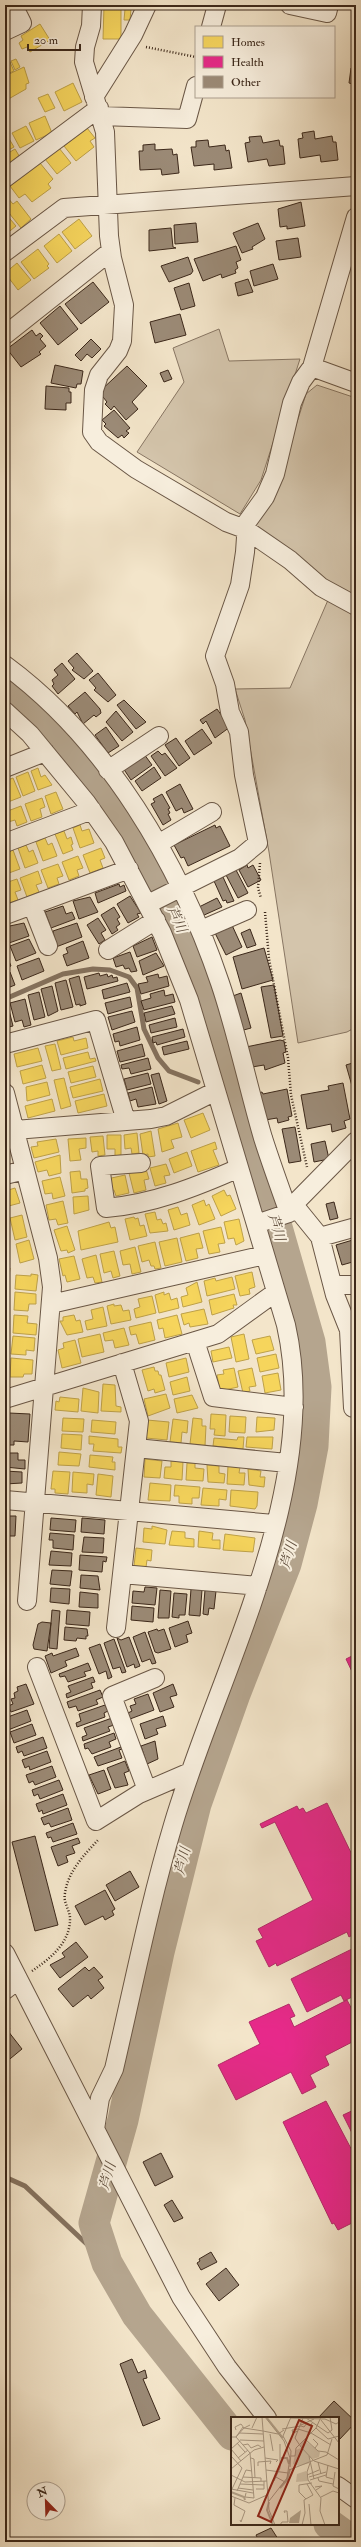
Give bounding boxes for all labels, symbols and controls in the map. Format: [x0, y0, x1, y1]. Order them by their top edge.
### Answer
scale bar [28, 26, 80, 52]
legend [195, 26, 335, 98]
text: 20 m [34, 33, 59, 48]
text: Homes [231, 35, 265, 50]
text: Health [231, 55, 265, 70]
text: Other [231, 75, 261, 90]
water label: 芦川 [163, 903, 191, 937]
water label: 芦川 [264, 1211, 289, 1245]
water label: 芦川 [276, 1537, 301, 1571]
water label: 芦川 [171, 1844, 195, 1877]
water label: 芦川 [95, 2158, 120, 2192]
inset map [231, 2417, 339, 2525]
north arrow [26, 2481, 66, 2521]
text: N [34, 2484, 50, 2501]

